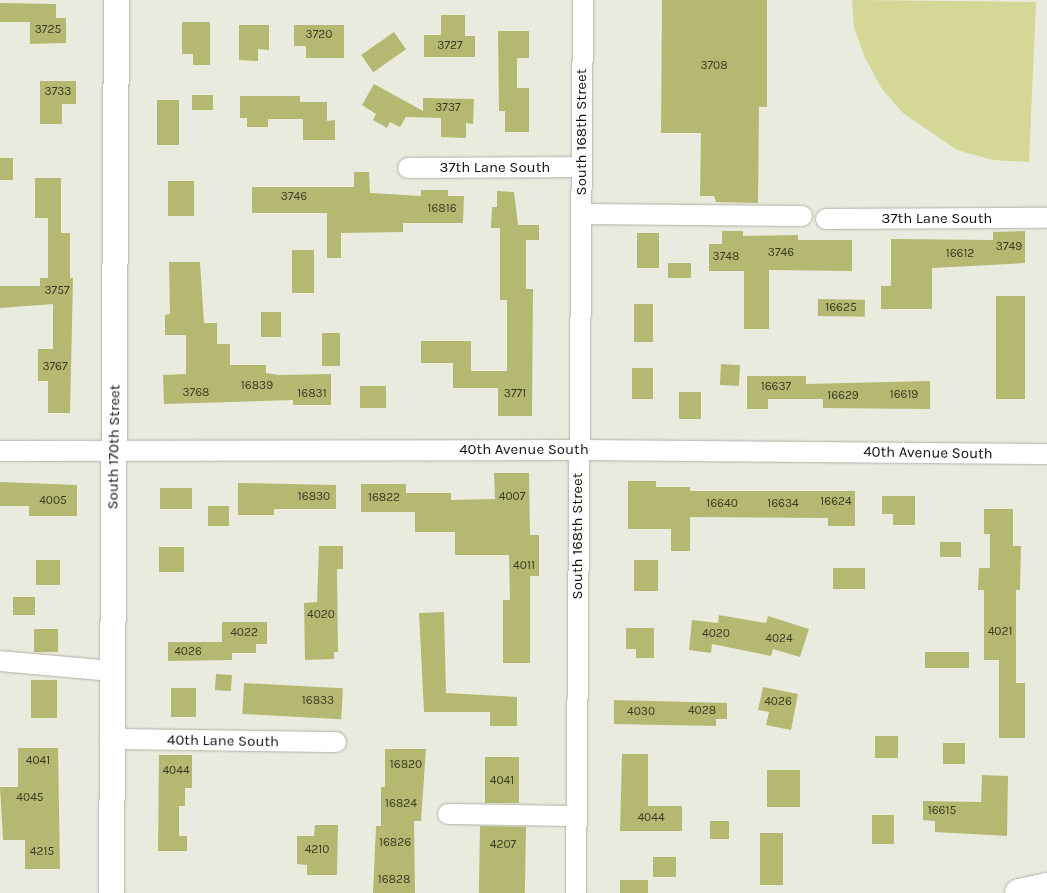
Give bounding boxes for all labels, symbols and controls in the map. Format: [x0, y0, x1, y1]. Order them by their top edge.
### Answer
house number: 3725 [35, 23, 61, 37]
house number: 3720 [306, 28, 332, 42]
house number: 3727 [437, 39, 463, 53]
house number: 3708 [700, 59, 728, 73]
street label: South 168th Street [573, 69, 591, 195]
house number: 3733 [45, 85, 71, 99]
house number: 3737 [435, 101, 461, 115]
street label: 37th Lane South [440, 159, 550, 177]
house number: 3746 [281, 190, 307, 204]
house number: 16816 [427, 202, 457, 216]
street label: 37th Lane South [882, 210, 992, 228]
house number: 3749 [996, 240, 1022, 254]
house number: 3746 [768, 246, 794, 260]
house number: 16612 [946, 247, 974, 261]
house number: 3748 [713, 250, 739, 264]
house number: 3757 [44, 284, 70, 298]
house number: 16625 [825, 301, 857, 315]
house number: 3767 [42, 360, 68, 374]
house number: 16839 [241, 379, 273, 393]
house number: 16637 [761, 380, 791, 394]
street label: South 170th Street [104, 384, 124, 510]
house number: 3768 [183, 386, 209, 400]
house number: 16831 [297, 387, 327, 401]
house number: 3771 [504, 387, 526, 401]
house number: 16619 [890, 388, 918, 402]
house number: 16629 [827, 389, 859, 403]
street label: 40th Avenue South [459, 441, 589, 459]
street label: 40th Avenue South [863, 443, 993, 463]
street label: South 168th Street [569, 473, 587, 599]
house number: 16830 [298, 490, 330, 504]
house number: 4007 [499, 490, 525, 504]
house number: 16822 [368, 491, 400, 505]
house number: 4005 [39, 494, 67, 508]
house number: 16624 [820, 495, 852, 509]
house number: 16640 [706, 497, 738, 511]
house number: 16634 [767, 497, 799, 511]
house number: 4011 [513, 559, 535, 573]
house number: 4020 [307, 608, 335, 622]
house number: 4021 [988, 625, 1012, 639]
house number: 4022 [230, 626, 258, 640]
house number: 4020 [702, 627, 730, 641]
house number: 4024 [765, 632, 793, 646]
house number: 4026 [174, 645, 202, 659]
house number: 16833 [302, 694, 334, 708]
house number: 4026 [764, 695, 792, 709]
house number: 4028 [688, 704, 716, 718]
house number: 4030 [627, 705, 655, 719]
street label: 40th Lane South [167, 731, 279, 751]
house number: 4041 [26, 754, 50, 768]
house number: 16820 [390, 758, 422, 772]
house number: 4044 [162, 764, 190, 778]
house number: 4041 [490, 774, 514, 788]
house number: 4045 [16, 791, 44, 805]
house number: 16824 [385, 797, 417, 811]
house number: 16615 [928, 804, 956, 818]
house number: 4044 [637, 811, 665, 825]
house number: 16826 [379, 836, 411, 850]
house number: 4207 [490, 838, 516, 852]
house number: 4210 [305, 843, 329, 857]
house number: 4215 [30, 845, 54, 859]
house number: 16828 [378, 873, 410, 887]

